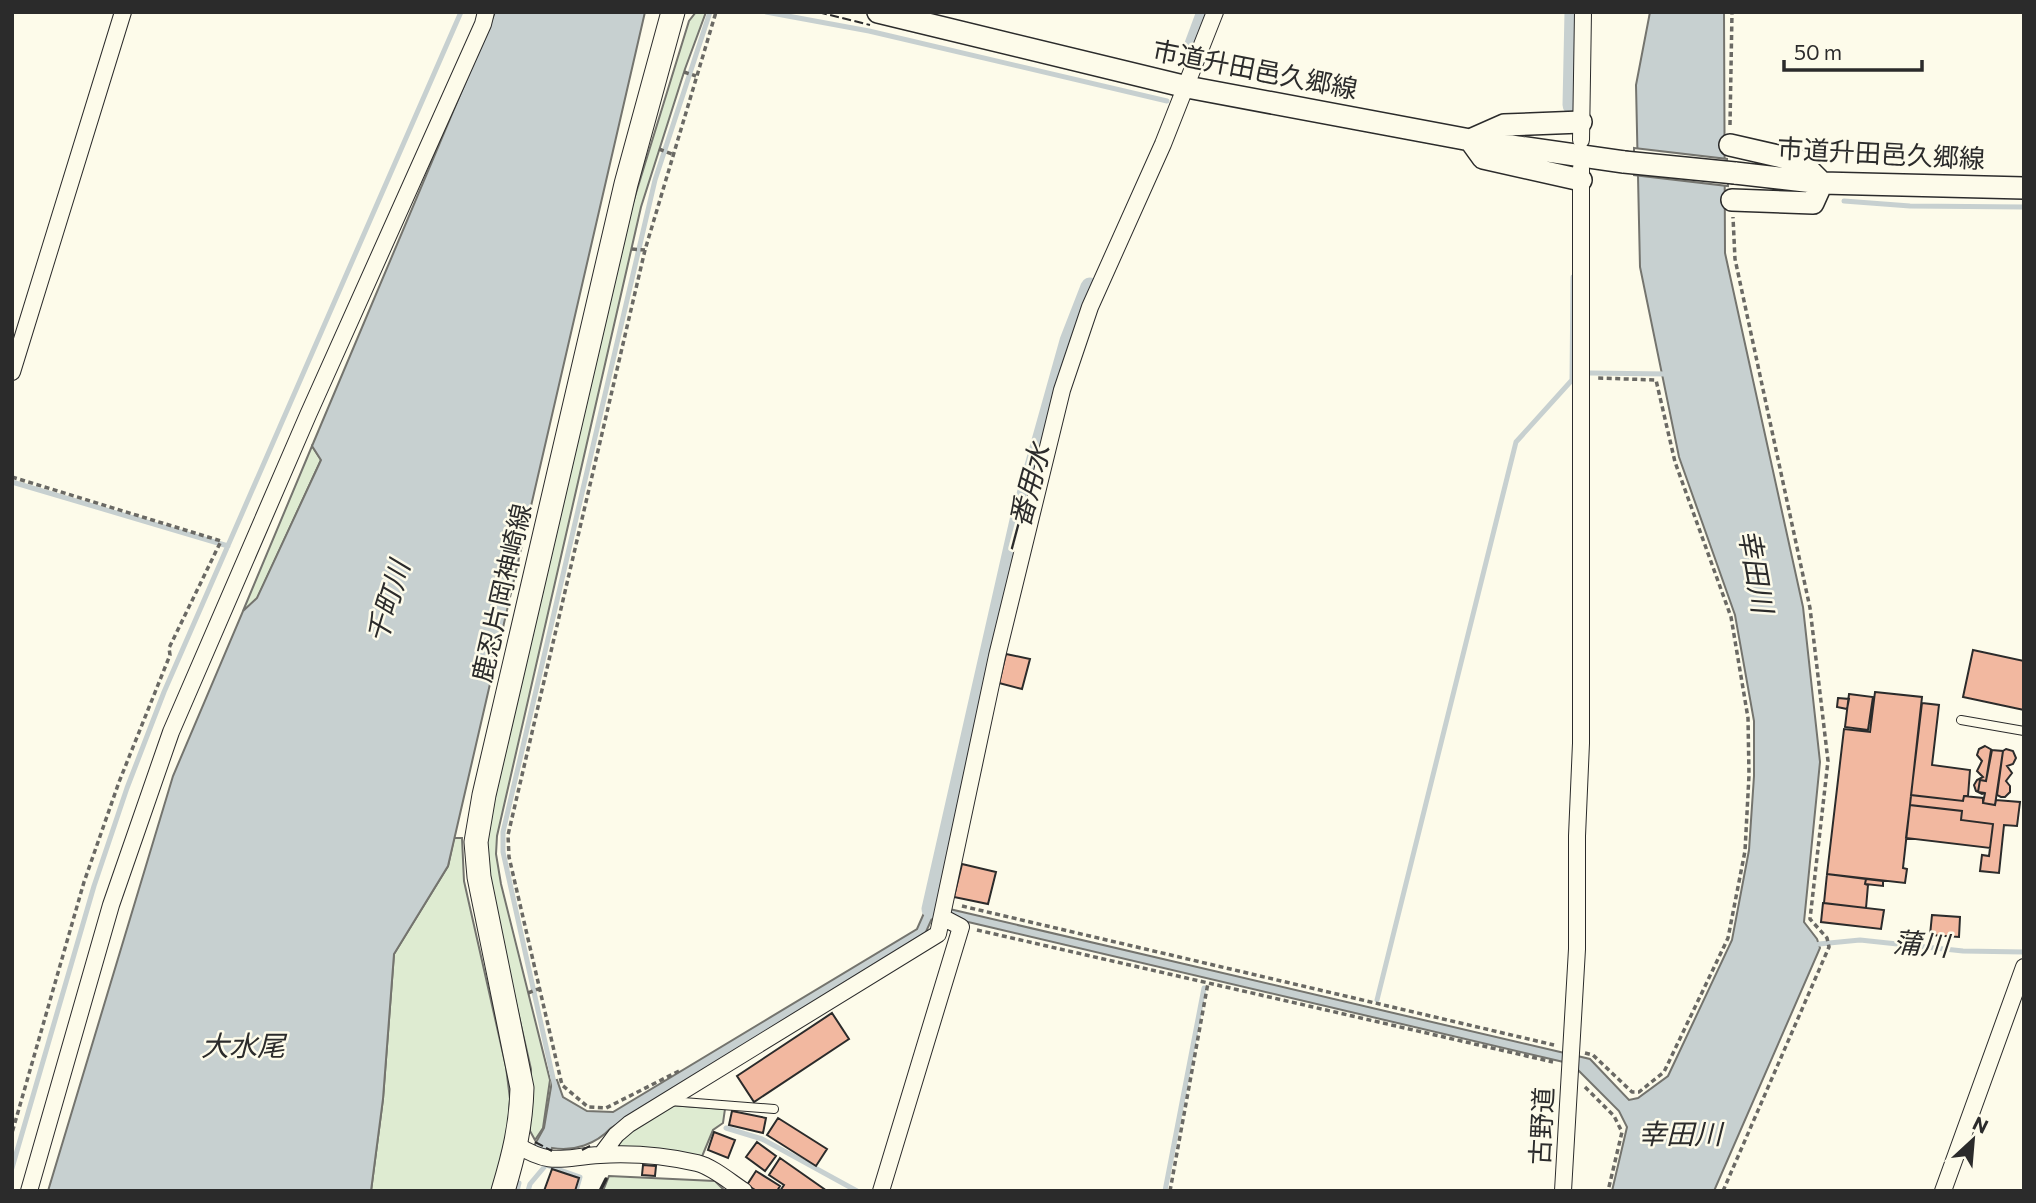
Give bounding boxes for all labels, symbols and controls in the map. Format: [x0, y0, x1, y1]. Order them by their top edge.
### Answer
scale bar [1784, 28, 1922, 72]
street label: 市道升田邑久郷線 [1150, 33, 1360, 104]
text: 50 m [1794, 39, 1842, 64]
street label: 市道升田邑久郷線 [1776, 132, 1986, 173]
water label: 一番用水 [994, 437, 1057, 557]
street label: 鹿忍片岡神崎線 [465, 501, 536, 685]
water label: 幸田川 [1733, 527, 1782, 618]
water label: 千町川 [359, 554, 416, 647]
water label: 蒲川 [1892, 924, 1953, 962]
water label: 大水尾 [201, 1028, 288, 1062]
street label: 古野道 [1523, 1086, 1558, 1166]
north arrow [1938, 1105, 2008, 1175]
text: N [1969, 1111, 1992, 1138]
water label: 幸田川 [1638, 1116, 1725, 1150]

